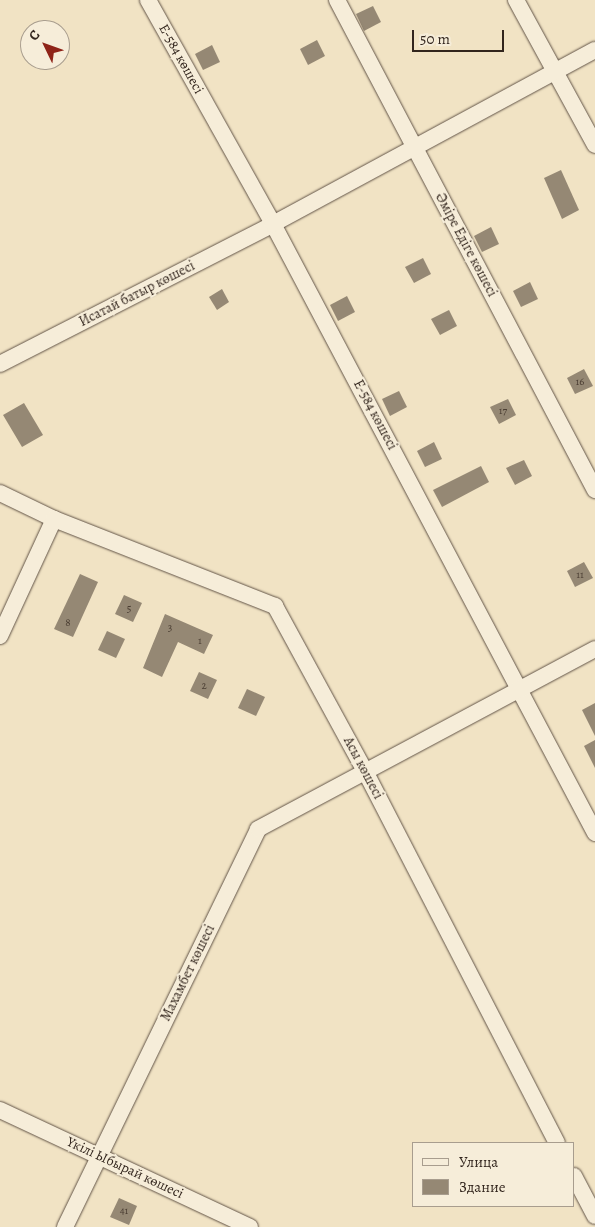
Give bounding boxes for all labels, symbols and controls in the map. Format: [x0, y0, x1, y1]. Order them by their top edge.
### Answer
north arrow [20, 20, 70, 70]
scale bar [415, 20, 508, 52]
street label: Е-584 көшесі [155, 21, 207, 97]
text: С [24, 26, 44, 45]
text: 50 m [420, 29, 450, 49]
street label: Әміре Едіге көшесі [432, 190, 500, 300]
street label: Исатай батыр көшесі [76, 258, 198, 330]
house number: 16 [576, 375, 584, 389]
street label: Е-584 көшесі [349, 377, 401, 453]
house number: 17 [499, 404, 507, 418]
house number: 11 [576, 568, 584, 582]
house number: 5 [127, 602, 131, 616]
house number: 8 [65, 616, 71, 630]
house number: 3 [168, 621, 172, 635]
house number: 1 [198, 634, 202, 648]
house number: 2 [201, 679, 207, 693]
street label: Асы көшесі [340, 734, 386, 802]
street label: Махамбет көшесі [157, 922, 219, 1024]
street label: Үкілі Ыбырай көшесі [64, 1134, 186, 1202]
legend [412, 1142, 575, 1207]
text: Улица [459, 1152, 498, 1172]
text: Здание [459, 1177, 506, 1197]
house number: 41 [120, 1204, 128, 1218]

